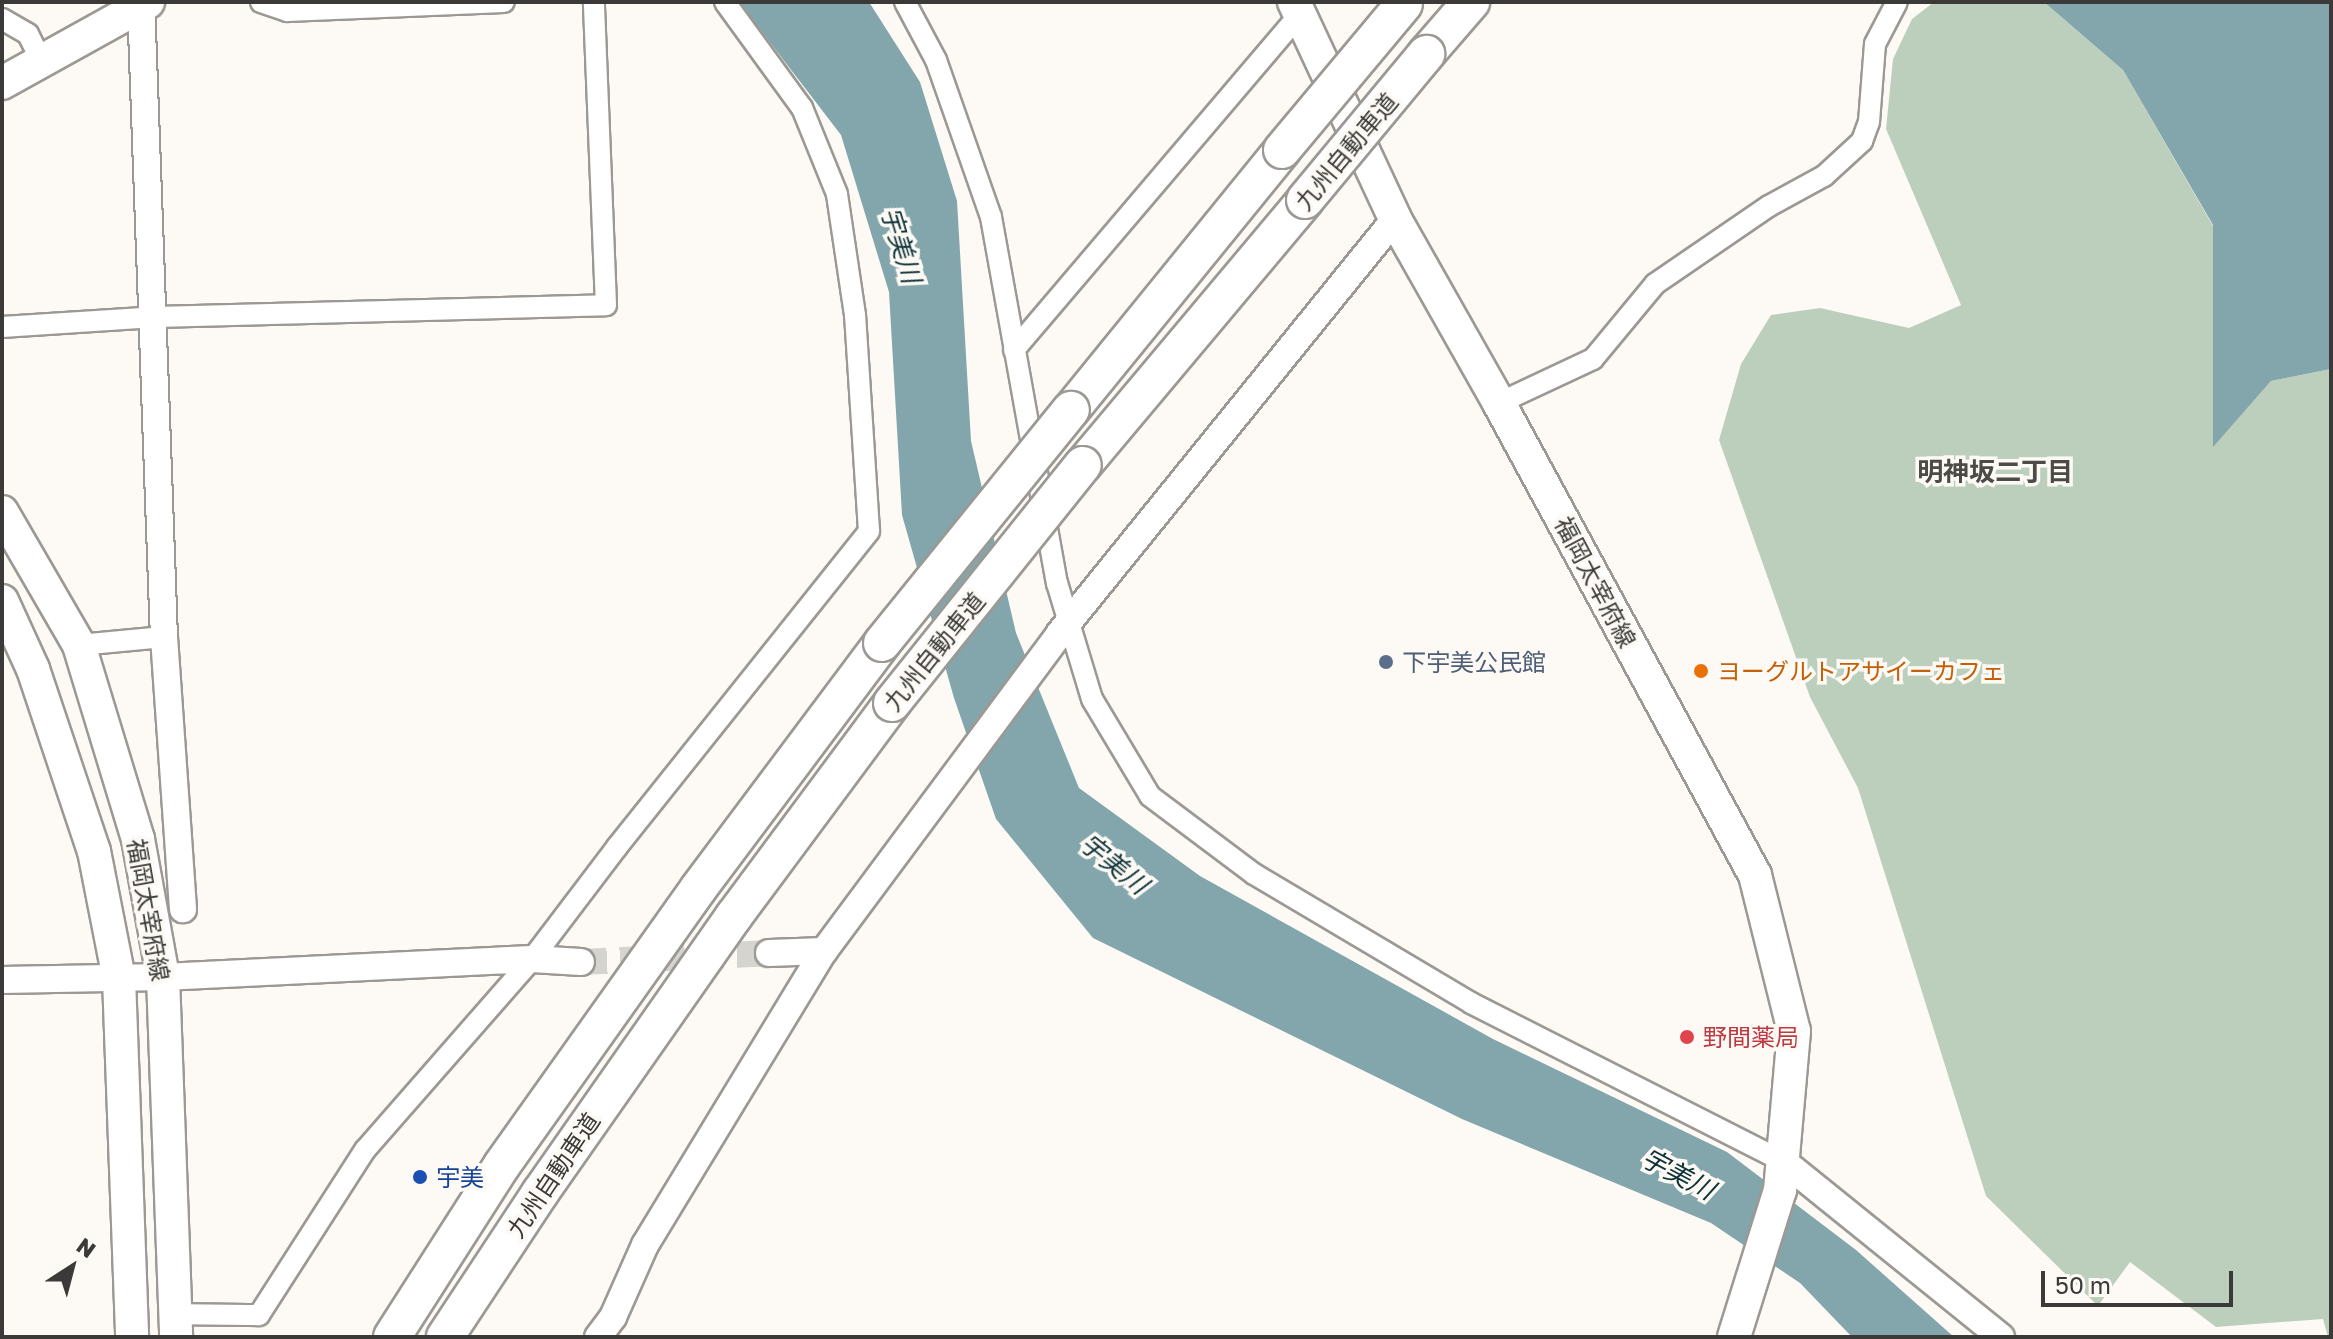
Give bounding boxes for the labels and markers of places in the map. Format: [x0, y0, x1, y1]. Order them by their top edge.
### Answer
place label: 下宇美公民館 [1402, 648, 1546, 676]
marker: 下宇美公民館 [1377, 653, 1395, 671]
place label: ヨーグルトアサイーカフェ [1717, 657, 2005, 685]
marker: ヨーグルトアサイーカフェ [1692, 662, 1710, 680]
place label: 野間薬局 [1703, 1023, 1799, 1051]
marker: 野間薬局 [1678, 1028, 1696, 1046]
place label: 宇美 [436, 1163, 484, 1191]
marker: 宇美 [411, 1168, 429, 1186]

